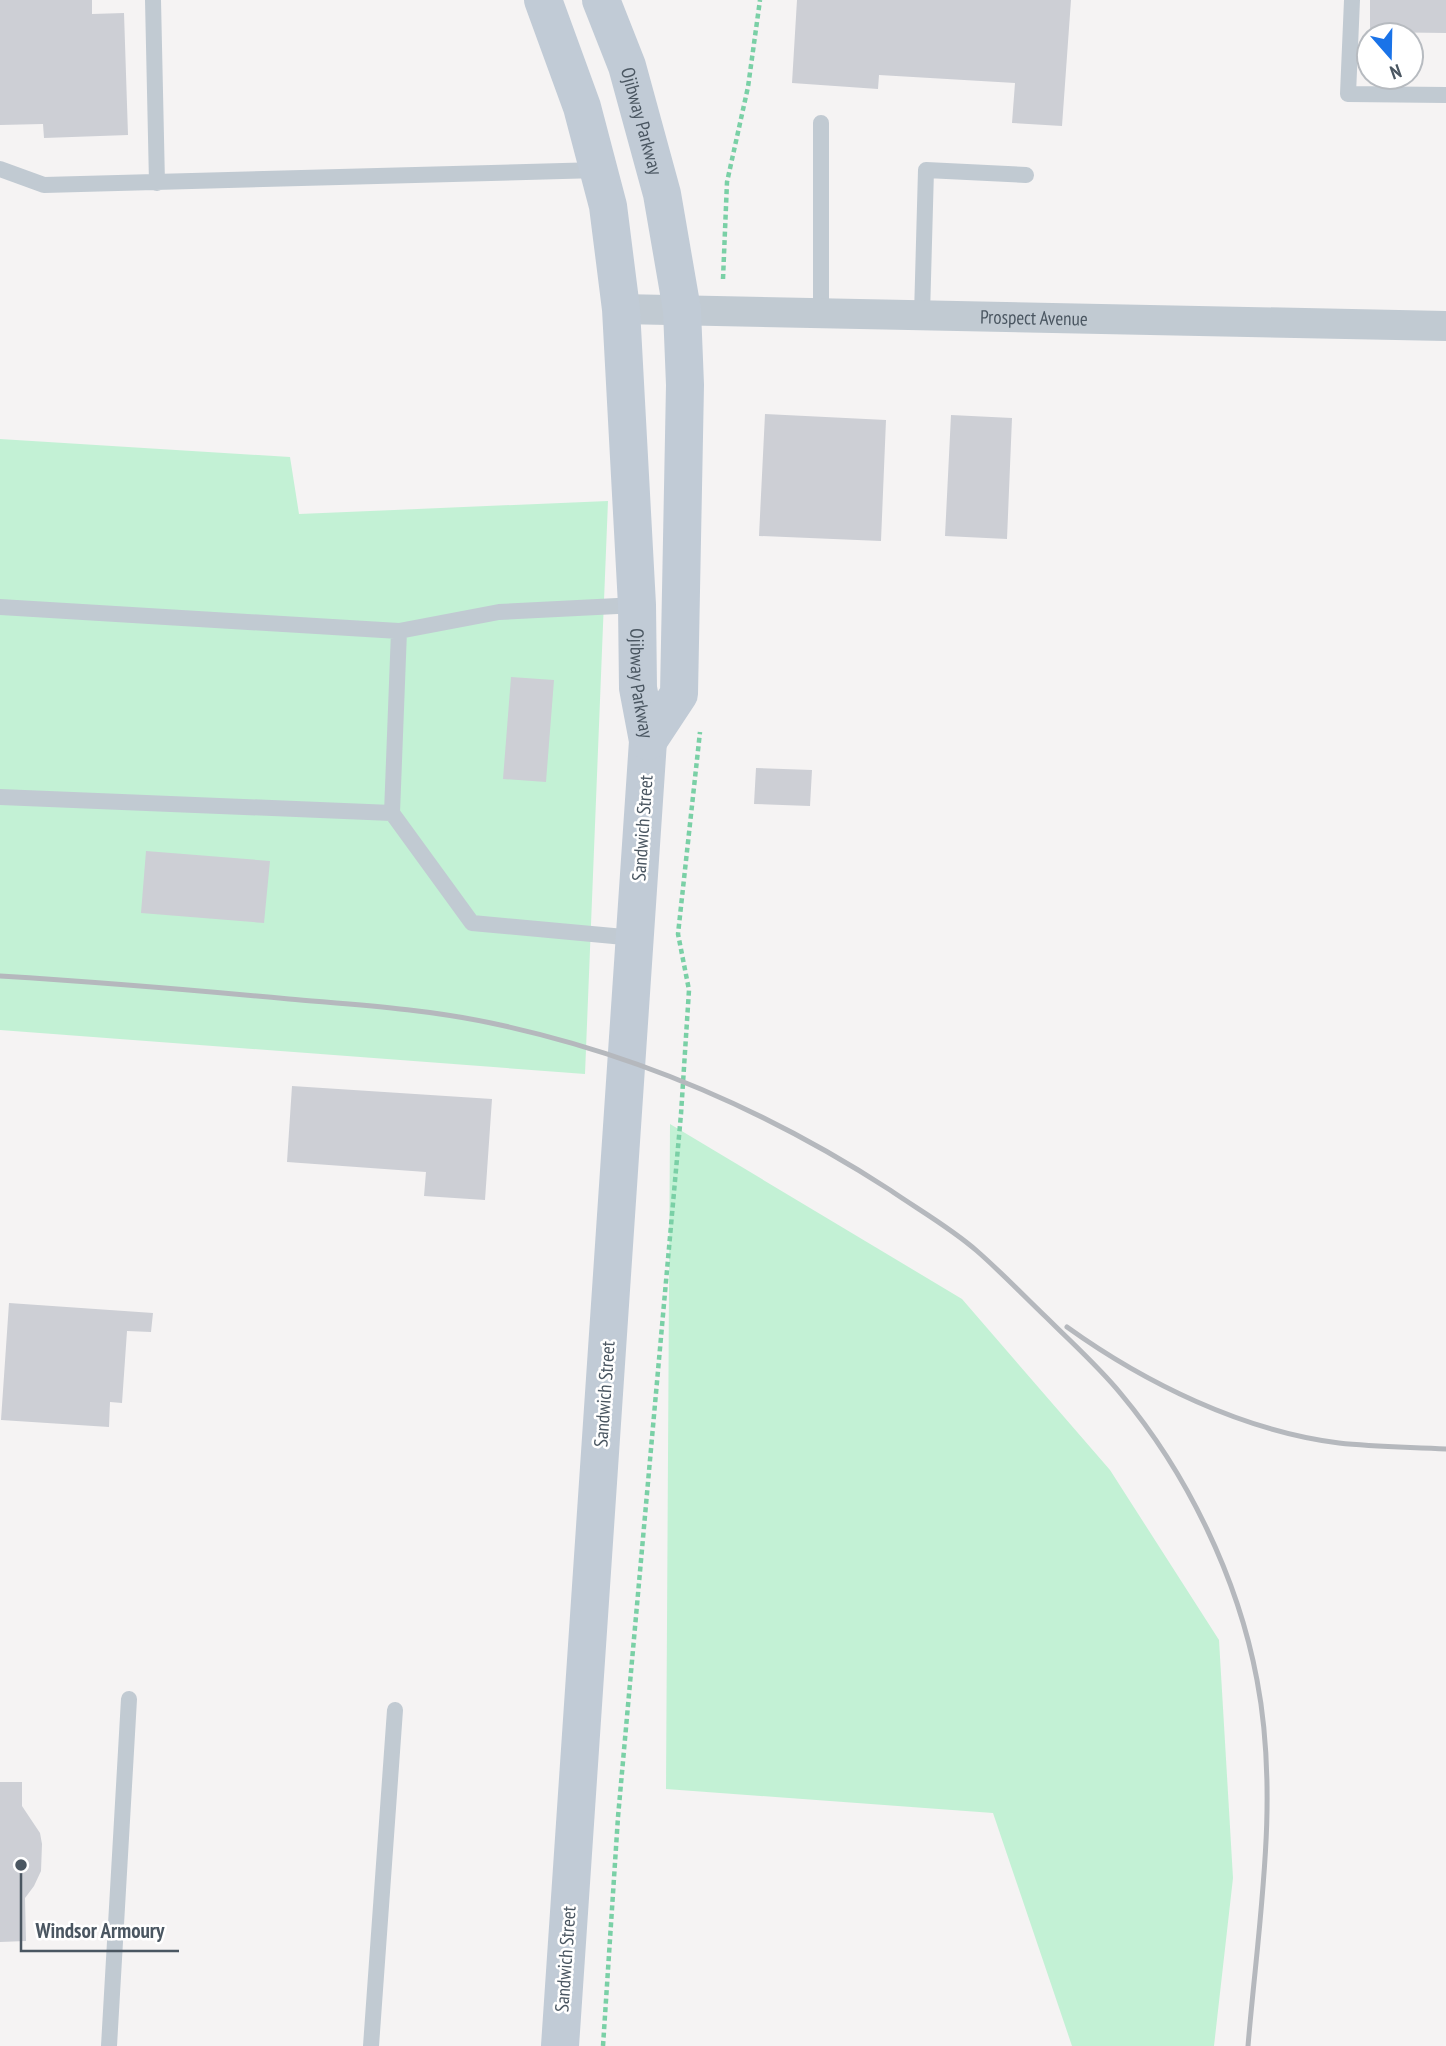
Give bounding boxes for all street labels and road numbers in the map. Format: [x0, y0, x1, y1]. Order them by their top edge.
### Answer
street label: Ojibway Parkway [616, 65, 668, 178]
street label: Prospect Avenue [980, 304, 1088, 331]
street label: Ojibway Parkway [625, 628, 659, 741]
street label: Sandwich Street [626, 773, 658, 882]
street label: Sandwich Street [588, 1339, 620, 1448]
street label: Sandwich Street [549, 1904, 581, 2013]

